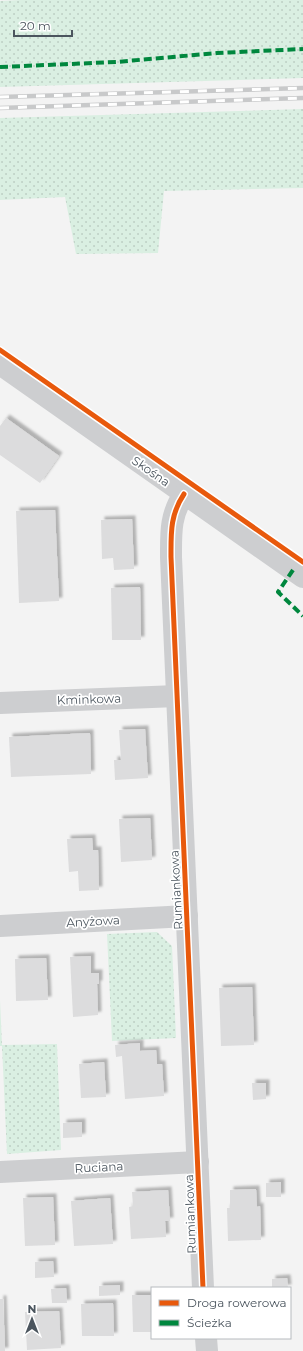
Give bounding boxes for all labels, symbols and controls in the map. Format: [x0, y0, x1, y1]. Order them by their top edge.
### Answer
scale bar [14, 12, 72, 38]
text: 20 m [20, 18, 51, 33]
street label: Skośna [129, 453, 173, 489]
street label: Kminkowa [57, 690, 121, 708]
street label: Rumiankowa [166, 850, 186, 930]
street label: Anyżowa [66, 912, 120, 930]
street label: Ruciana [74, 1158, 124, 1176]
street label: Rumiankowa [181, 1174, 199, 1254]
legend [151, 1287, 291, 1339]
text: Droga rowerowa [187, 1295, 287, 1310]
north arrow [12, 1299, 52, 1339]
text: N [28, 1302, 36, 1316]
text: Ścieżka [187, 1315, 232, 1330]

